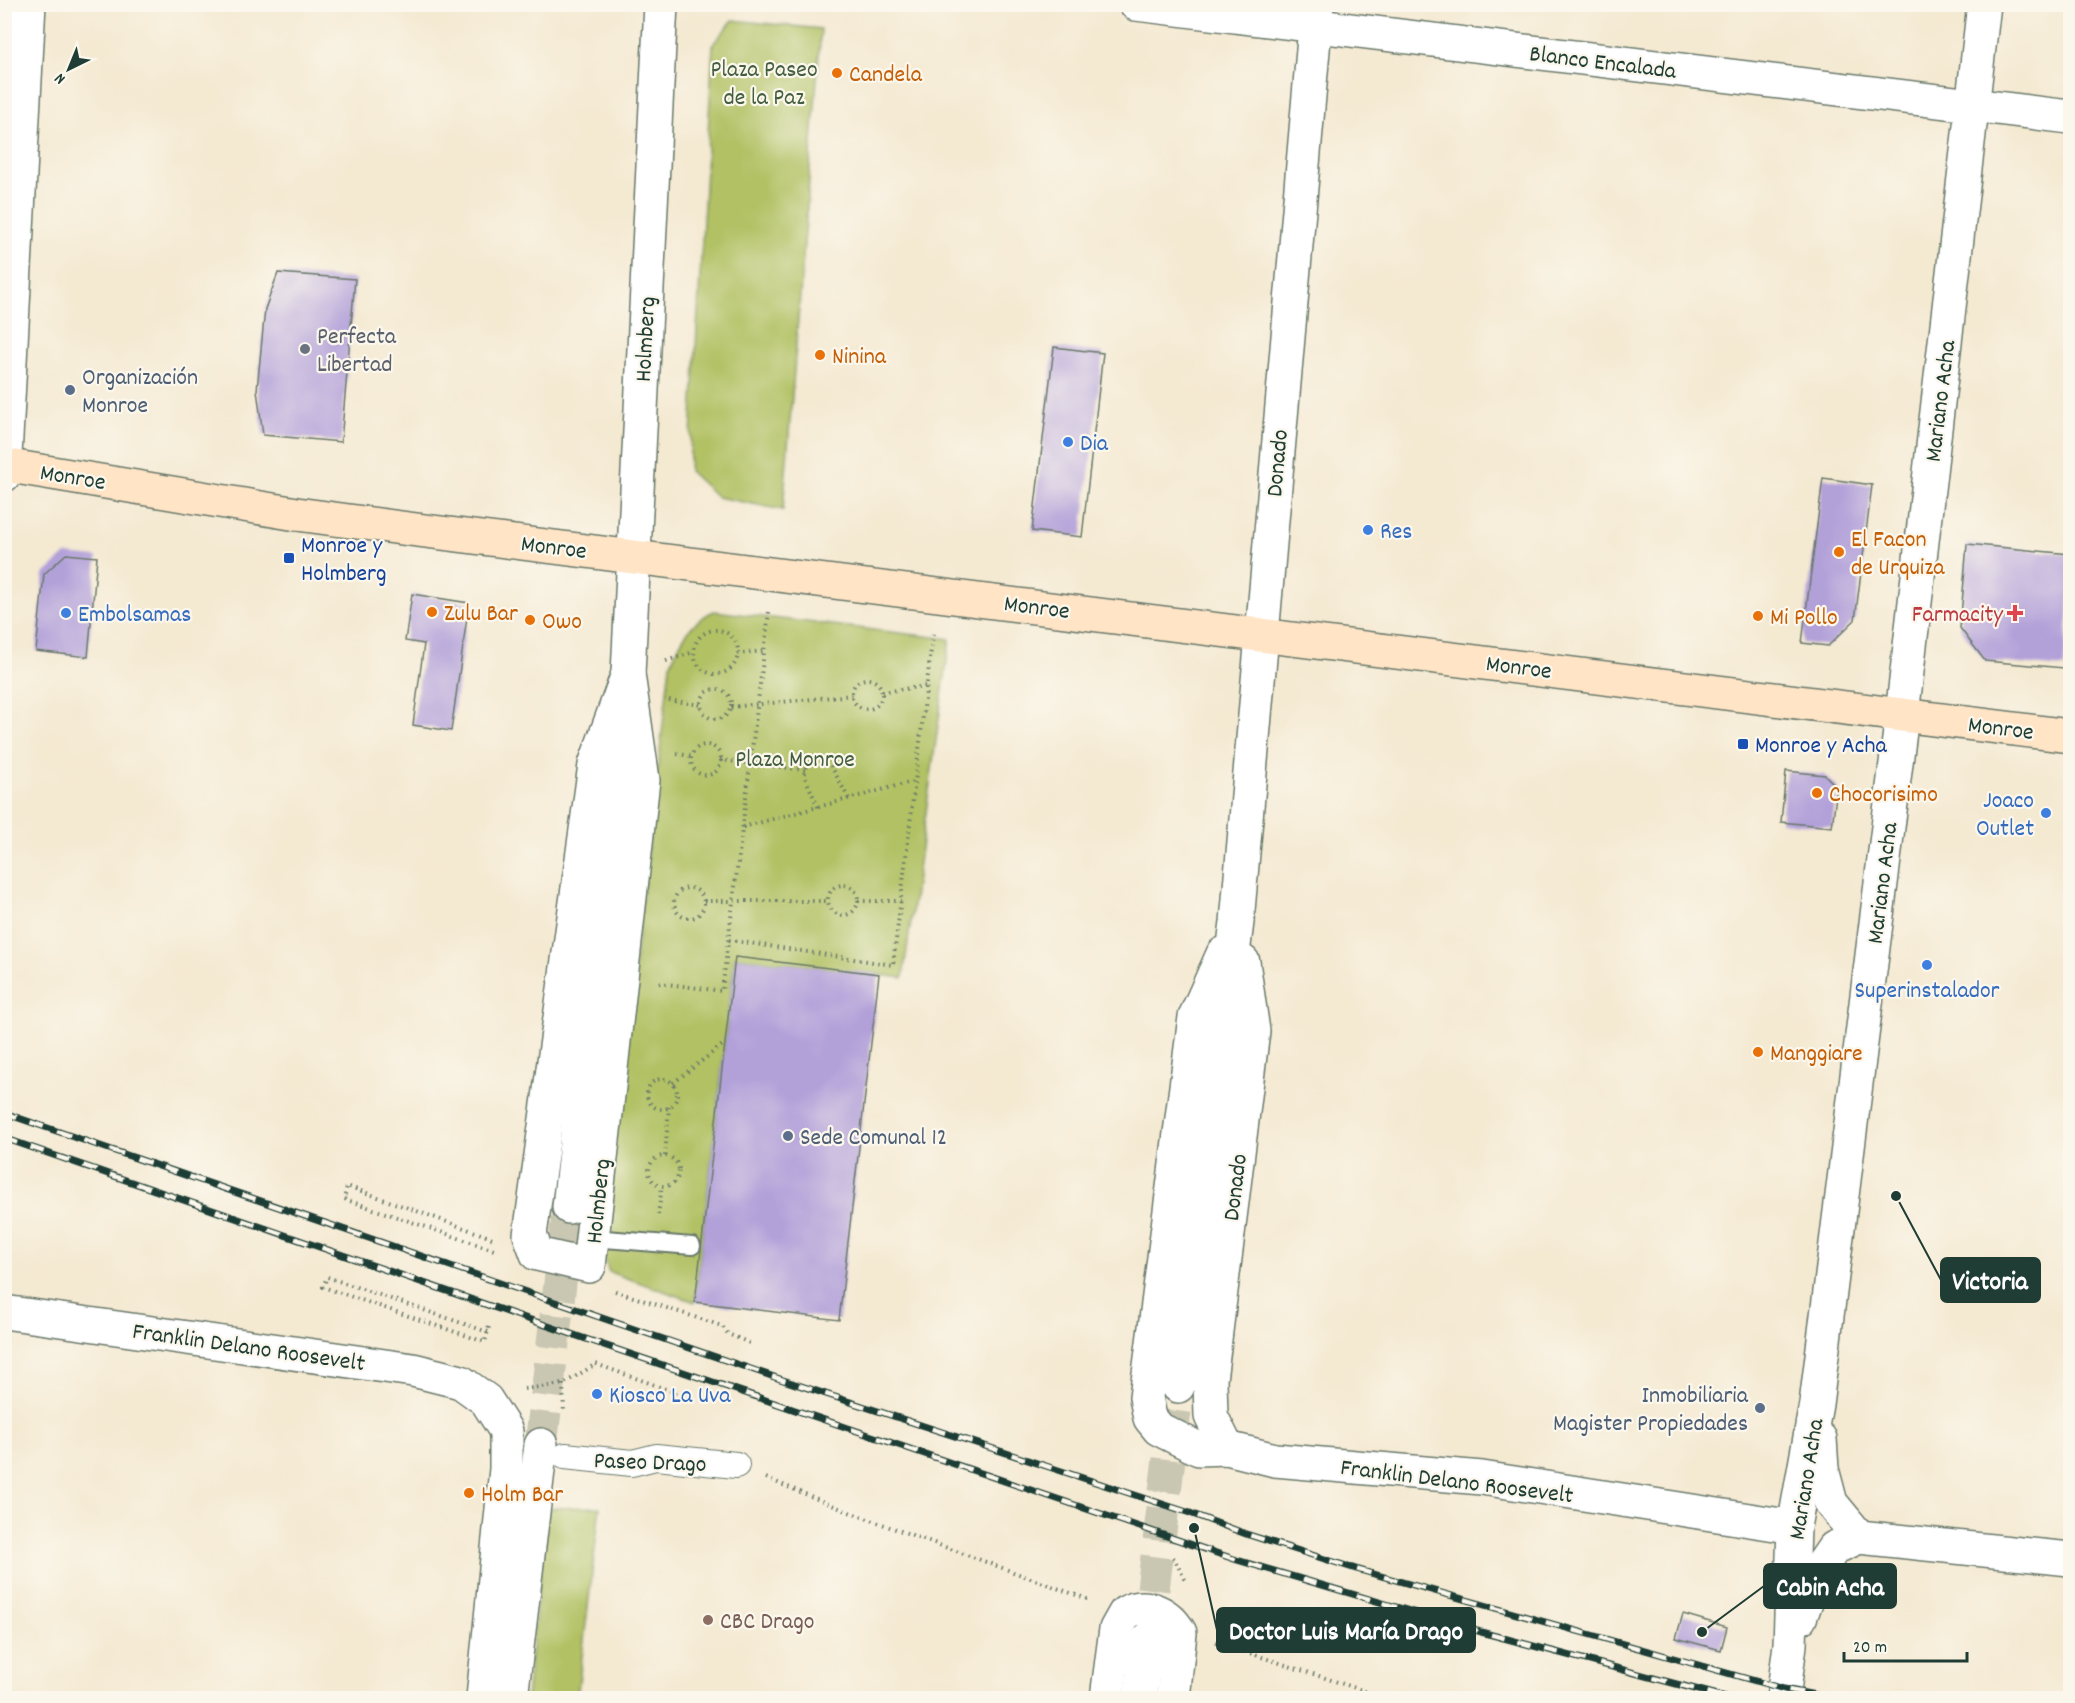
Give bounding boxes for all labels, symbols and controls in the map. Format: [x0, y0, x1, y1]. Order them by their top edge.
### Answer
street label: Blanco Encalada [1527, 38, 1679, 90]
north arrow [39, 39, 99, 99]
park label: Plaza Paseo de la Paz [710, 54, 818, 116]
place label: Candela [849, 59, 923, 93]
marker: Candela [830, 66, 844, 80]
text: N [50, 67, 71, 89]
street label: Holmberg [628, 296, 666, 383]
place label: Perfecta Libertad [317, 321, 397, 383]
street label: Mariano Acha [1918, 338, 1966, 464]
place label: Ninina [832, 341, 887, 375]
marker: Perfecta Libertad [298, 342, 312, 356]
marker: Ninina [813, 348, 827, 362]
place label: Organización Monroe [82, 362, 198, 424]
marker: Organización Monroe [63, 383, 77, 397]
place label: Dia [1080, 428, 1109, 462]
street label: Donado [1259, 428, 1299, 498]
marker: Dia [1061, 435, 1075, 449]
street label: Monroe [37, 457, 108, 501]
place label: Res [1380, 516, 1412, 550]
marker: Res [1361, 523, 1375, 537]
place label: El Facon de Urquiza [1851, 524, 1945, 586]
street label: Monroe [519, 528, 588, 570]
place label: Monroe y Holmberg [301, 530, 387, 592]
marker: El Facon de Urquiza [1832, 545, 1846, 559]
marker: Monroe y Holmberg [282, 551, 296, 565]
street label: Monroe [1002, 588, 1071, 630]
place label: Zulu Bar [444, 598, 518, 632]
place label: Embolsamas [78, 599, 191, 633]
place label: Farmacity [1912, 599, 2004, 633]
place label: Mi Pollo [1770, 602, 1838, 636]
marker: Zulu Bar [425, 605, 439, 619]
marker: Embolsamas [59, 606, 73, 620]
place label: Owo [542, 606, 582, 640]
marker: Farmacity [2008, 606, 2022, 620]
marker: Mi Pollo [1751, 609, 1765, 623]
marker: Owo [523, 613, 537, 627]
street label: Monroe [1484, 648, 1553, 690]
street label: Monroe [1966, 709, 2035, 751]
place label: Monroe y Acha [1755, 730, 1887, 764]
marker: Monroe y Acha [1736, 737, 1750, 751]
park label: Plaza Monroe [735, 744, 855, 778]
place label: Chocorisimo [1829, 779, 1938, 813]
place label: Joaco Outlet [1976, 785, 2034, 847]
marker: Chocorisimo [1810, 786, 1824, 800]
marker: Joaco Outlet [2039, 806, 2053, 820]
street label: Mariano Acha [1860, 820, 1908, 946]
marker: Superinstalador [1920, 958, 1934, 972]
place label: Superinstalador [1855, 975, 2000, 1009]
place label: Manggiare [1770, 1038, 1863, 1072]
marker: Manggiare [1751, 1045, 1765, 1059]
place label: Sede Comunal 12 [800, 1122, 947, 1156]
marker: Sede Comunal 12 [781, 1129, 795, 1143]
street label: Donado [1216, 1152, 1258, 1223]
street label: Holmberg [579, 1157, 621, 1246]
callout: Victoria [1941, 1258, 2040, 1302]
text: Victoria [1952, 1265, 2029, 1302]
street label: Franklin Delano Roosevelt [130, 1316, 367, 1382]
place label: Kiosco La Uva [609, 1380, 731, 1414]
place label: Inmobiliaria Magister Propiedades [1553, 1380, 1749, 1442]
marker: Kiosco La Uva [590, 1387, 604, 1401]
marker: Inmobiliaria Magister Propiedades [1753, 1401, 1767, 1415]
street label: Mariano Acha [1782, 1416, 1834, 1542]
street label: Paseo Drago [593, 1445, 707, 1483]
street label: Franklin Delano Roosevelt [1338, 1452, 1575, 1514]
place label: Holm Bar [481, 1479, 563, 1513]
marker: Holm Bar [462, 1486, 476, 1500]
callout: Cabin Acha [1764, 1564, 1896, 1608]
text: Cabin Acha [1776, 1571, 1885, 1608]
place label: CBC Drago [720, 1606, 814, 1640]
callout: Doctor Luis María Drago [1217, 1608, 1475, 1652]
marker: CBC Drago [701, 1613, 715, 1627]
text: Doctor Luis María Drago [1229, 1615, 1463, 1652]
scale bar [1844, 1625, 1967, 1663]
text: 20 m [1853, 1636, 1887, 1661]

